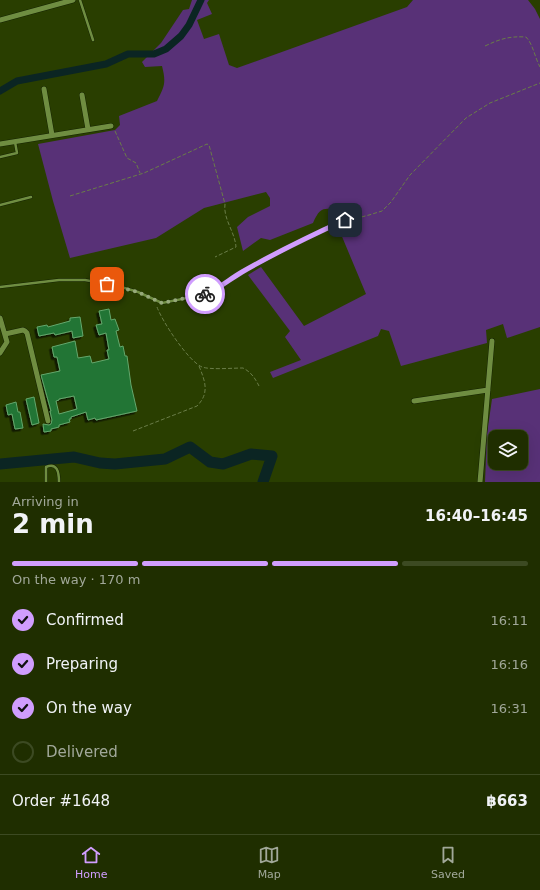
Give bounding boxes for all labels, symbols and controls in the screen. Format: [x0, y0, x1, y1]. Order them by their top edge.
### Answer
pin [328, 203, 362, 237]
icon: home [334, 209, 356, 231]
pin [90, 267, 124, 301]
icon: bag [96, 273, 118, 295]
courier [185, 274, 225, 314]
icon: bike [194, 283, 216, 305]
map controls [488, 430, 528, 470]
button: layers [488, 430, 528, 470]
text: Arriving in [12, 494, 79, 509]
text: 16:40–16:45 [425, 507, 528, 525]
text: 2 min [12, 509, 94, 539]
text: On the way · 170 m [12, 572, 140, 587]
icon: check [12, 609, 34, 631]
text: Confirmed [46, 611, 124, 629]
text: 16:11 [491, 613, 528, 628]
icon: check [12, 653, 34, 675]
text: Preparing [46, 655, 118, 673]
text: 16:16 [491, 657, 528, 672]
icon: check [12, 697, 34, 719]
text: On the way [46, 699, 132, 717]
text: 16:31 [491, 701, 528, 716]
text: Delivered [46, 743, 118, 761]
text: Order #1648 [12, 792, 110, 810]
text: ฿663 [486, 792, 528, 810]
tab: Home [75, 844, 108, 881]
tab: Map [258, 844, 281, 881]
tab: Saved [431, 844, 465, 881]

